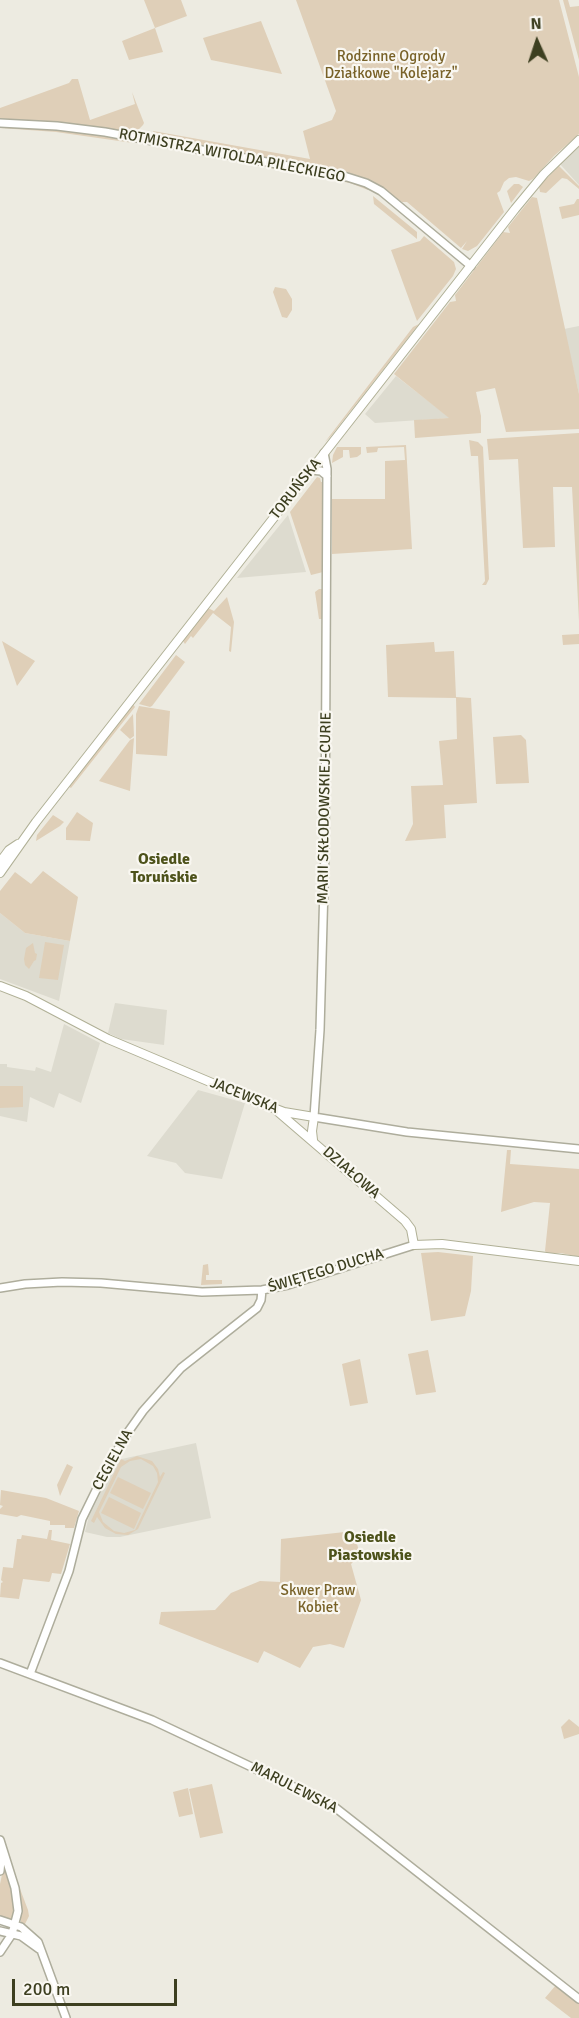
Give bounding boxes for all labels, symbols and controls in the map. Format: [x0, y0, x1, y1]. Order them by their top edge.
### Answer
north arrow [507, 12, 567, 72]
text: N [530, 14, 542, 34]
park label: Rodzinne Ogrody Działkowe "Kolejarz" [324, 48, 458, 83]
street label: ROTMISTRZA WITOLDA PILECKIEGO [117, 125, 347, 187]
street label: TORUŃSKA [267, 455, 325, 523]
street label: MARII SKŁODOWSKIEJ-CURIE [314, 712, 336, 904]
district label: Osiedle Toruńskie [130, 850, 198, 888]
street label: JACEWSKA [207, 1074, 281, 1118]
street label: DZIAŁOWA [319, 1143, 383, 1203]
street label: ŚWIĘTEGO DUCHA [266, 1245, 386, 1297]
street label: CEGIELNA [89, 1426, 137, 1494]
district label: Osiedle Piastowskie [328, 1528, 412, 1566]
park label: Skwer Praw Kobiet [281, 1582, 355, 1617]
street label: MARULEWSKA [247, 1758, 341, 1818]
scale bar [15, 1967, 180, 2005]
text: 200 m [23, 1978, 70, 2000]

